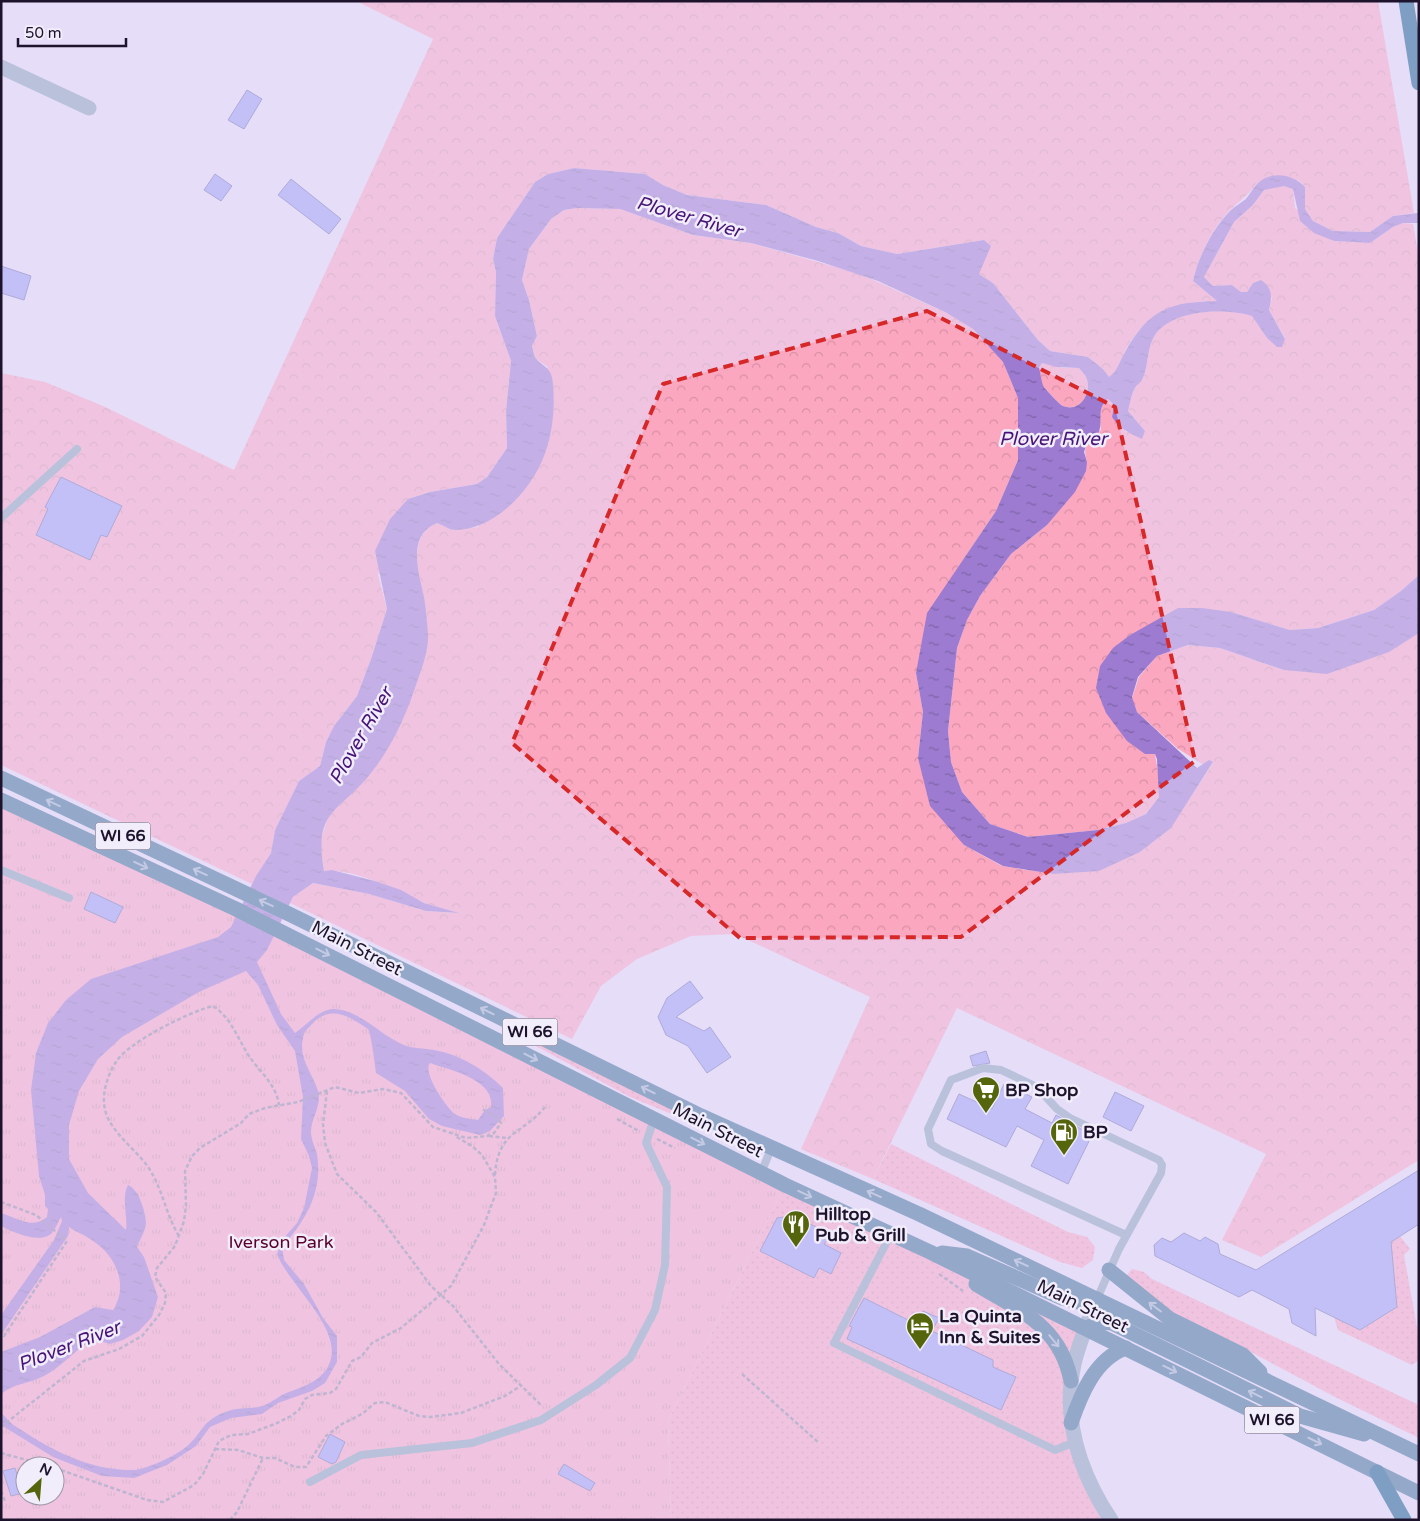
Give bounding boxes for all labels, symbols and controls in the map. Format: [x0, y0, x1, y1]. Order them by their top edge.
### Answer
scale bar [18, 15, 125, 47]
text: 50 m [25, 24, 62, 42]
water label: Plover River [634, 192, 747, 243]
water label: Plover River [999, 428, 1110, 450]
water label: Plover River [324, 681, 399, 788]
one-way arrow [46, 797, 61, 807]
road number: WI 66 [96, 822, 150, 849]
one-way arrow [133, 860, 148, 870]
one-way arrow [193, 867, 208, 876]
one-way arrow [259, 898, 274, 908]
street label: Main Street [308, 916, 406, 980]
one-way arrow [315, 948, 330, 957]
one-way arrow [480, 1006, 495, 1015]
road number: WI 66 [502, 1019, 558, 1046]
one-way arrow [523, 1052, 538, 1062]
supermarket icon: BP Shop [971, 1075, 1001, 1114]
place label: BP Shop [1005, 1079, 1078, 1101]
one-way arrow [641, 1085, 656, 1094]
street label: Main Street [669, 1098, 767, 1162]
fuel station icon: BP [1049, 1117, 1079, 1156]
place label: BP [1083, 1121, 1108, 1143]
one-way arrow [690, 1137, 705, 1146]
one-way arrow [867, 1189, 882, 1199]
one-way arrow [797, 1190, 812, 1199]
place label: Hilltop Pub & Grill [815, 1203, 906, 1246]
restaurant icon: Hilltop Pub & Grill [781, 1209, 811, 1248]
park label: Iverson Park [228, 1231, 334, 1253]
one-way arrow [1014, 1258, 1029, 1268]
street label: Main Street [1034, 1274, 1132, 1338]
one-way arrow [1149, 1302, 1162, 1313]
place label: La Quinta Inn & Suites [939, 1305, 1041, 1348]
hotel icon: La Quinta Inn & Suites [905, 1311, 935, 1350]
water label: Plover River [15, 1315, 126, 1376]
one-way arrow [1049, 1334, 1060, 1347]
one-way arrow [1162, 1364, 1177, 1374]
one-way arrow [1248, 1389, 1263, 1398]
road number: WI 66 [1244, 1406, 1300, 1434]
one-way arrow [1307, 1437, 1322, 1446]
north arrow [15, 1456, 65, 1506]
text: N [37, 1460, 54, 1480]

